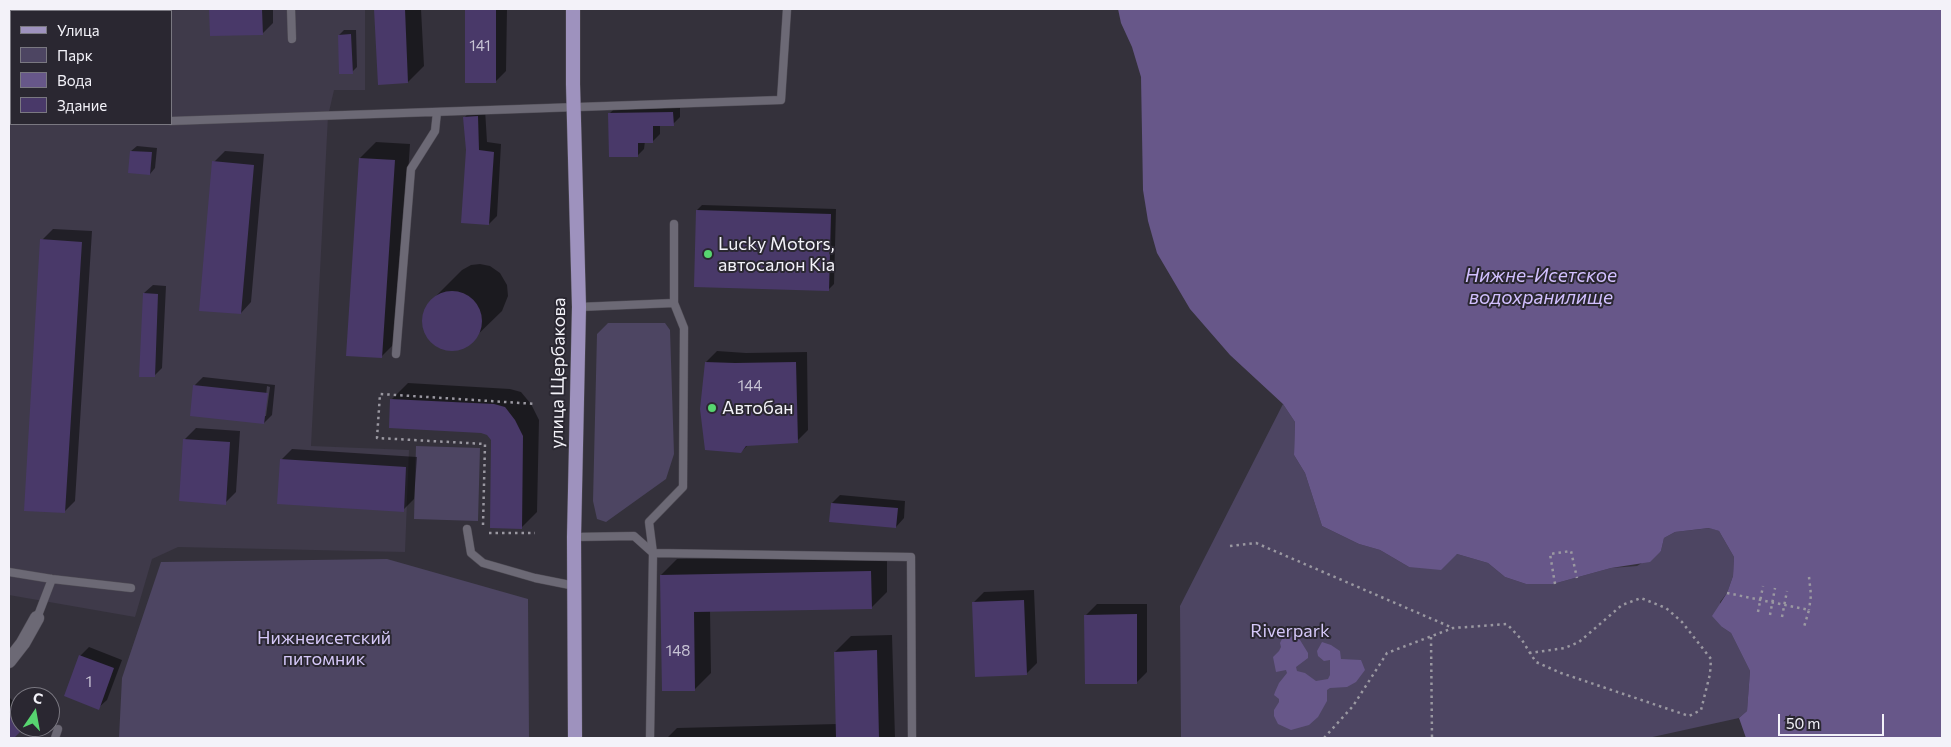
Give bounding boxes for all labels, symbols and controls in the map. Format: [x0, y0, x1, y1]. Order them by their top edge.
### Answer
legend [10, 10, 172, 125]
text: Улица [57, 21, 99, 39]
house number: 141 [469, 37, 491, 55]
text: Парк [57, 46, 93, 64]
text: Вода [57, 71, 92, 89]
text: Здание [57, 96, 107, 114]
place label: Lucky Motors, автосалон Kia [718, 233, 835, 276]
marker: Lucky Motors, автосалон Kia [702, 248, 714, 260]
water label: Нижне-Исетское водохранилище [1465, 265, 1617, 309]
street label: улица Щербакова [546, 297, 570, 449]
house number: 144 [738, 377, 762, 395]
place label: Автобан [722, 397, 794, 419]
marker: Автобан [706, 402, 718, 414]
park label: Riverpark [1250, 620, 1330, 642]
park label: Нижнеисетский питомник [257, 627, 391, 670]
house number: 148 [666, 642, 690, 660]
house number: 1 [86, 673, 92, 691]
north arrow [10, 687, 60, 737]
text: С [32, 689, 44, 707]
scale bar [1781, 704, 1887, 736]
text: 50 m [1786, 714, 1820, 732]

